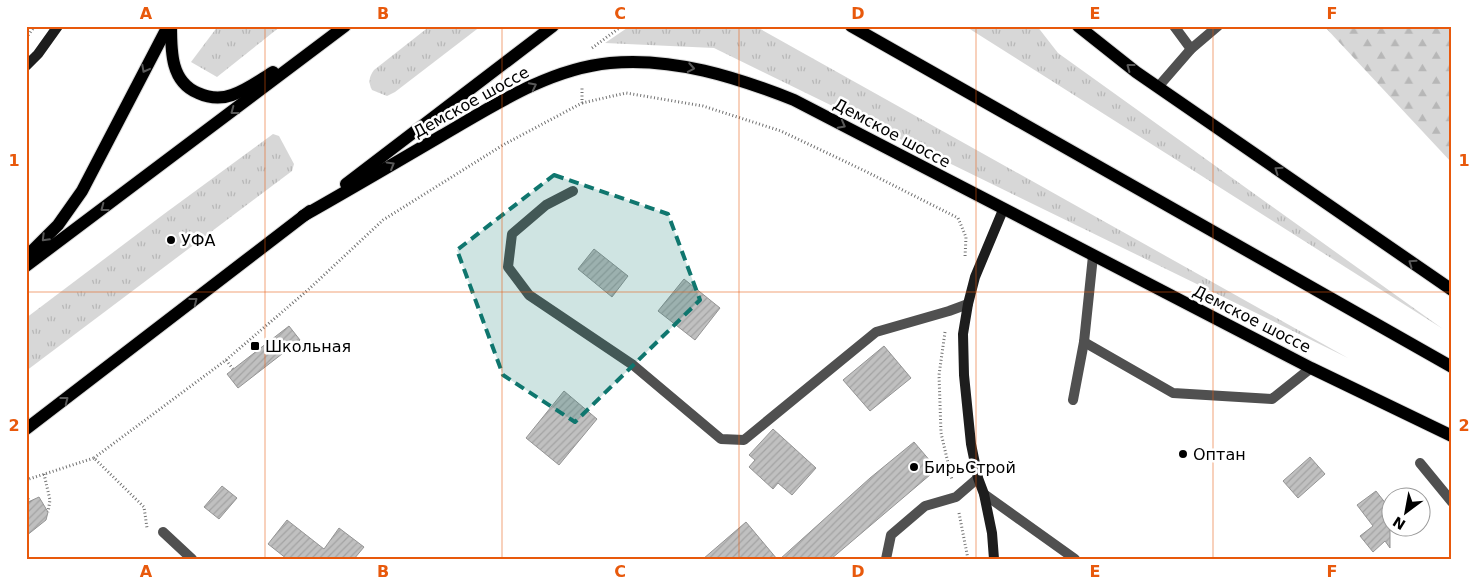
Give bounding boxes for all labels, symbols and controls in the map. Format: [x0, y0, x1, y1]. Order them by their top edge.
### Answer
text: A [140, 4, 153, 23]
text: B [377, 4, 389, 23]
text: C [614, 4, 626, 23]
text: D [851, 4, 865, 23]
text: E [1090, 4, 1100, 23]
text: F [1327, 4, 1337, 23]
street label: Демское шоссе [410, 62, 532, 142]
one-way arrow [686, 63, 695, 73]
one-way arrow [141, 64, 151, 73]
one-way arrow [1127, 65, 1136, 73]
one-way arrow [527, 82, 536, 92]
street label: Демское шоссе [830, 94, 954, 172]
one-way arrow [231, 105, 240, 113]
one-way arrow [837, 119, 846, 129]
text: 1 [8, 151, 20, 170]
text: 1 [1458, 151, 1470, 170]
one-way arrow [385, 162, 394, 172]
one-way arrow [1274, 167, 1284, 176]
one-way arrow [100, 202, 110, 211]
place label: УФА [181, 231, 216, 250]
one-way arrow [42, 232, 51, 241]
marker: УФА [165, 234, 177, 246]
one-way arrow [1408, 260, 1417, 269]
street label: Демское шоссе [1190, 281, 1314, 357]
one-way arrow [188, 298, 197, 306]
place label: Школьная [265, 337, 351, 356]
marker: Школьная [249, 340, 261, 352]
one-way arrow [59, 397, 68, 405]
text: 2 [8, 416, 20, 435]
text: 2 [1458, 416, 1470, 435]
place label: Оптан [1193, 445, 1246, 464]
marker: Оптан [1177, 448, 1189, 460]
place label: БирьСтрой [924, 458, 1016, 477]
marker: БирьСтрой [908, 461, 920, 473]
north arrow [1380, 488, 1430, 538]
text: N [1390, 513, 1408, 533]
text: A [140, 562, 153, 581]
text: B [377, 562, 389, 581]
text: C [614, 562, 626, 581]
text: D [851, 562, 865, 581]
text: E [1090, 562, 1100, 581]
text: F [1327, 562, 1337, 581]

